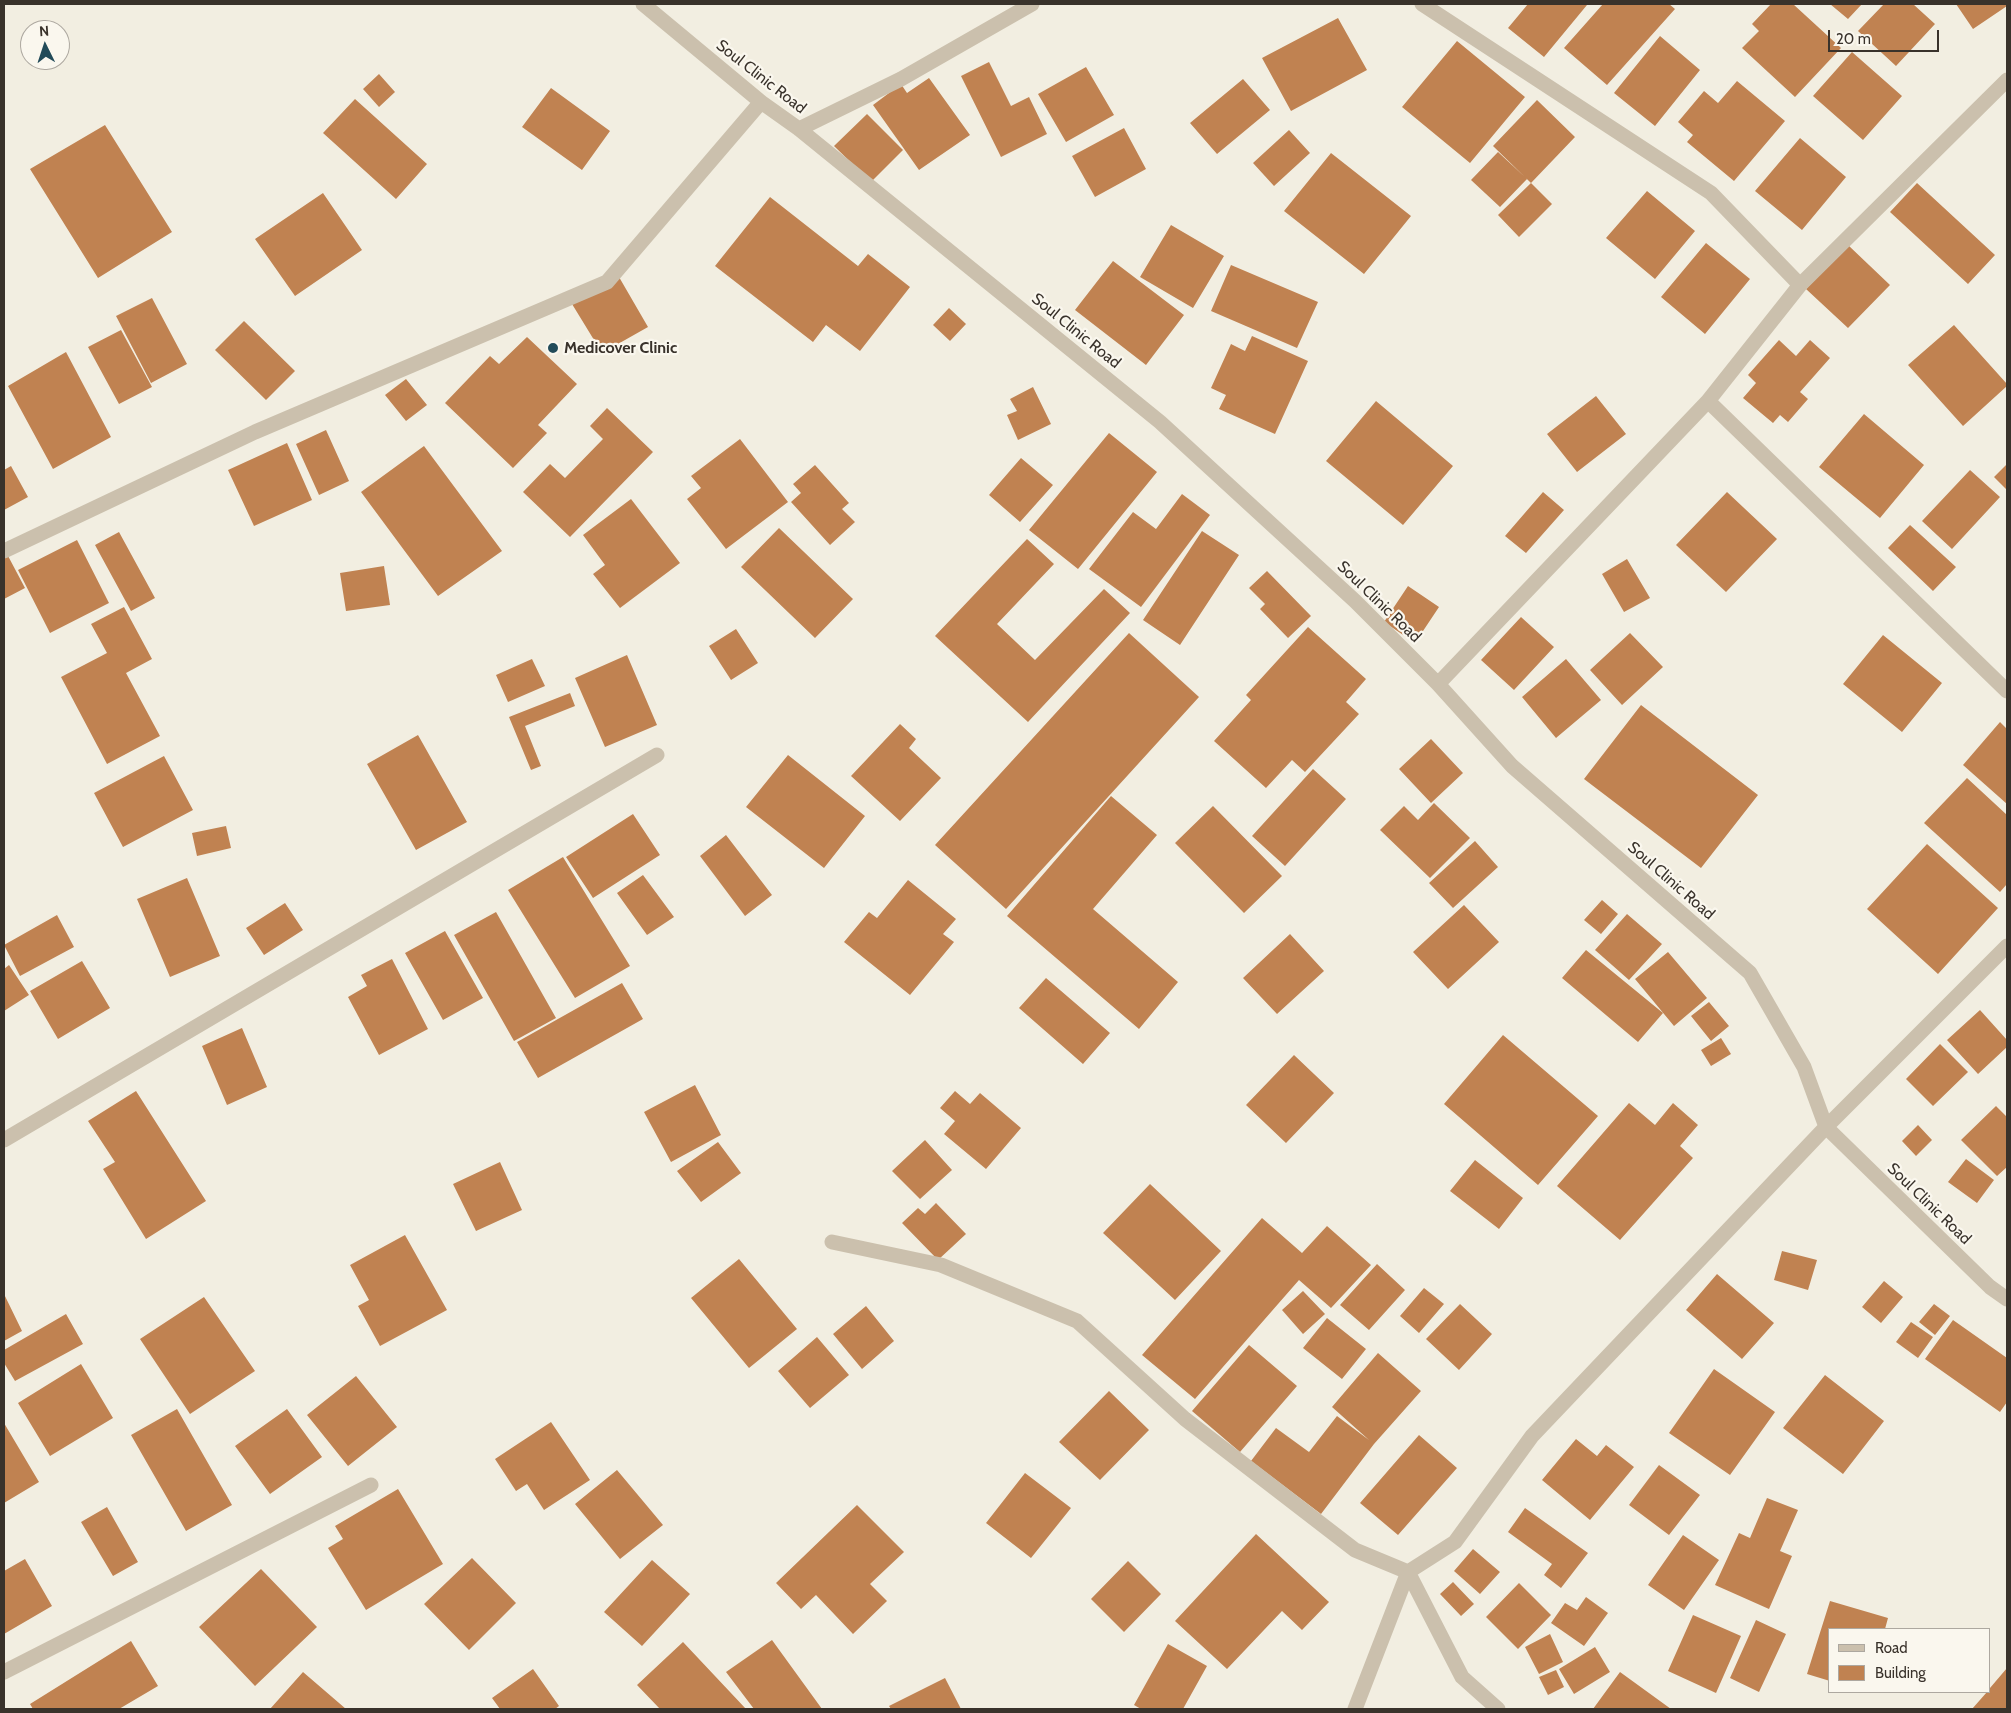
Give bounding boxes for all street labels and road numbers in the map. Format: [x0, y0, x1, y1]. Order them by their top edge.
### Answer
street label: Soul Clinic Road [712, 36, 810, 118]
street label: Soul Clinic Road [1028, 289, 1124, 373]
street label: Soul Clinic Road [1333, 557, 1425, 647]
street label: Soul Clinic Road [1624, 838, 1718, 924]
street label: Soul Clinic Road [1883, 1159, 1975, 1249]

